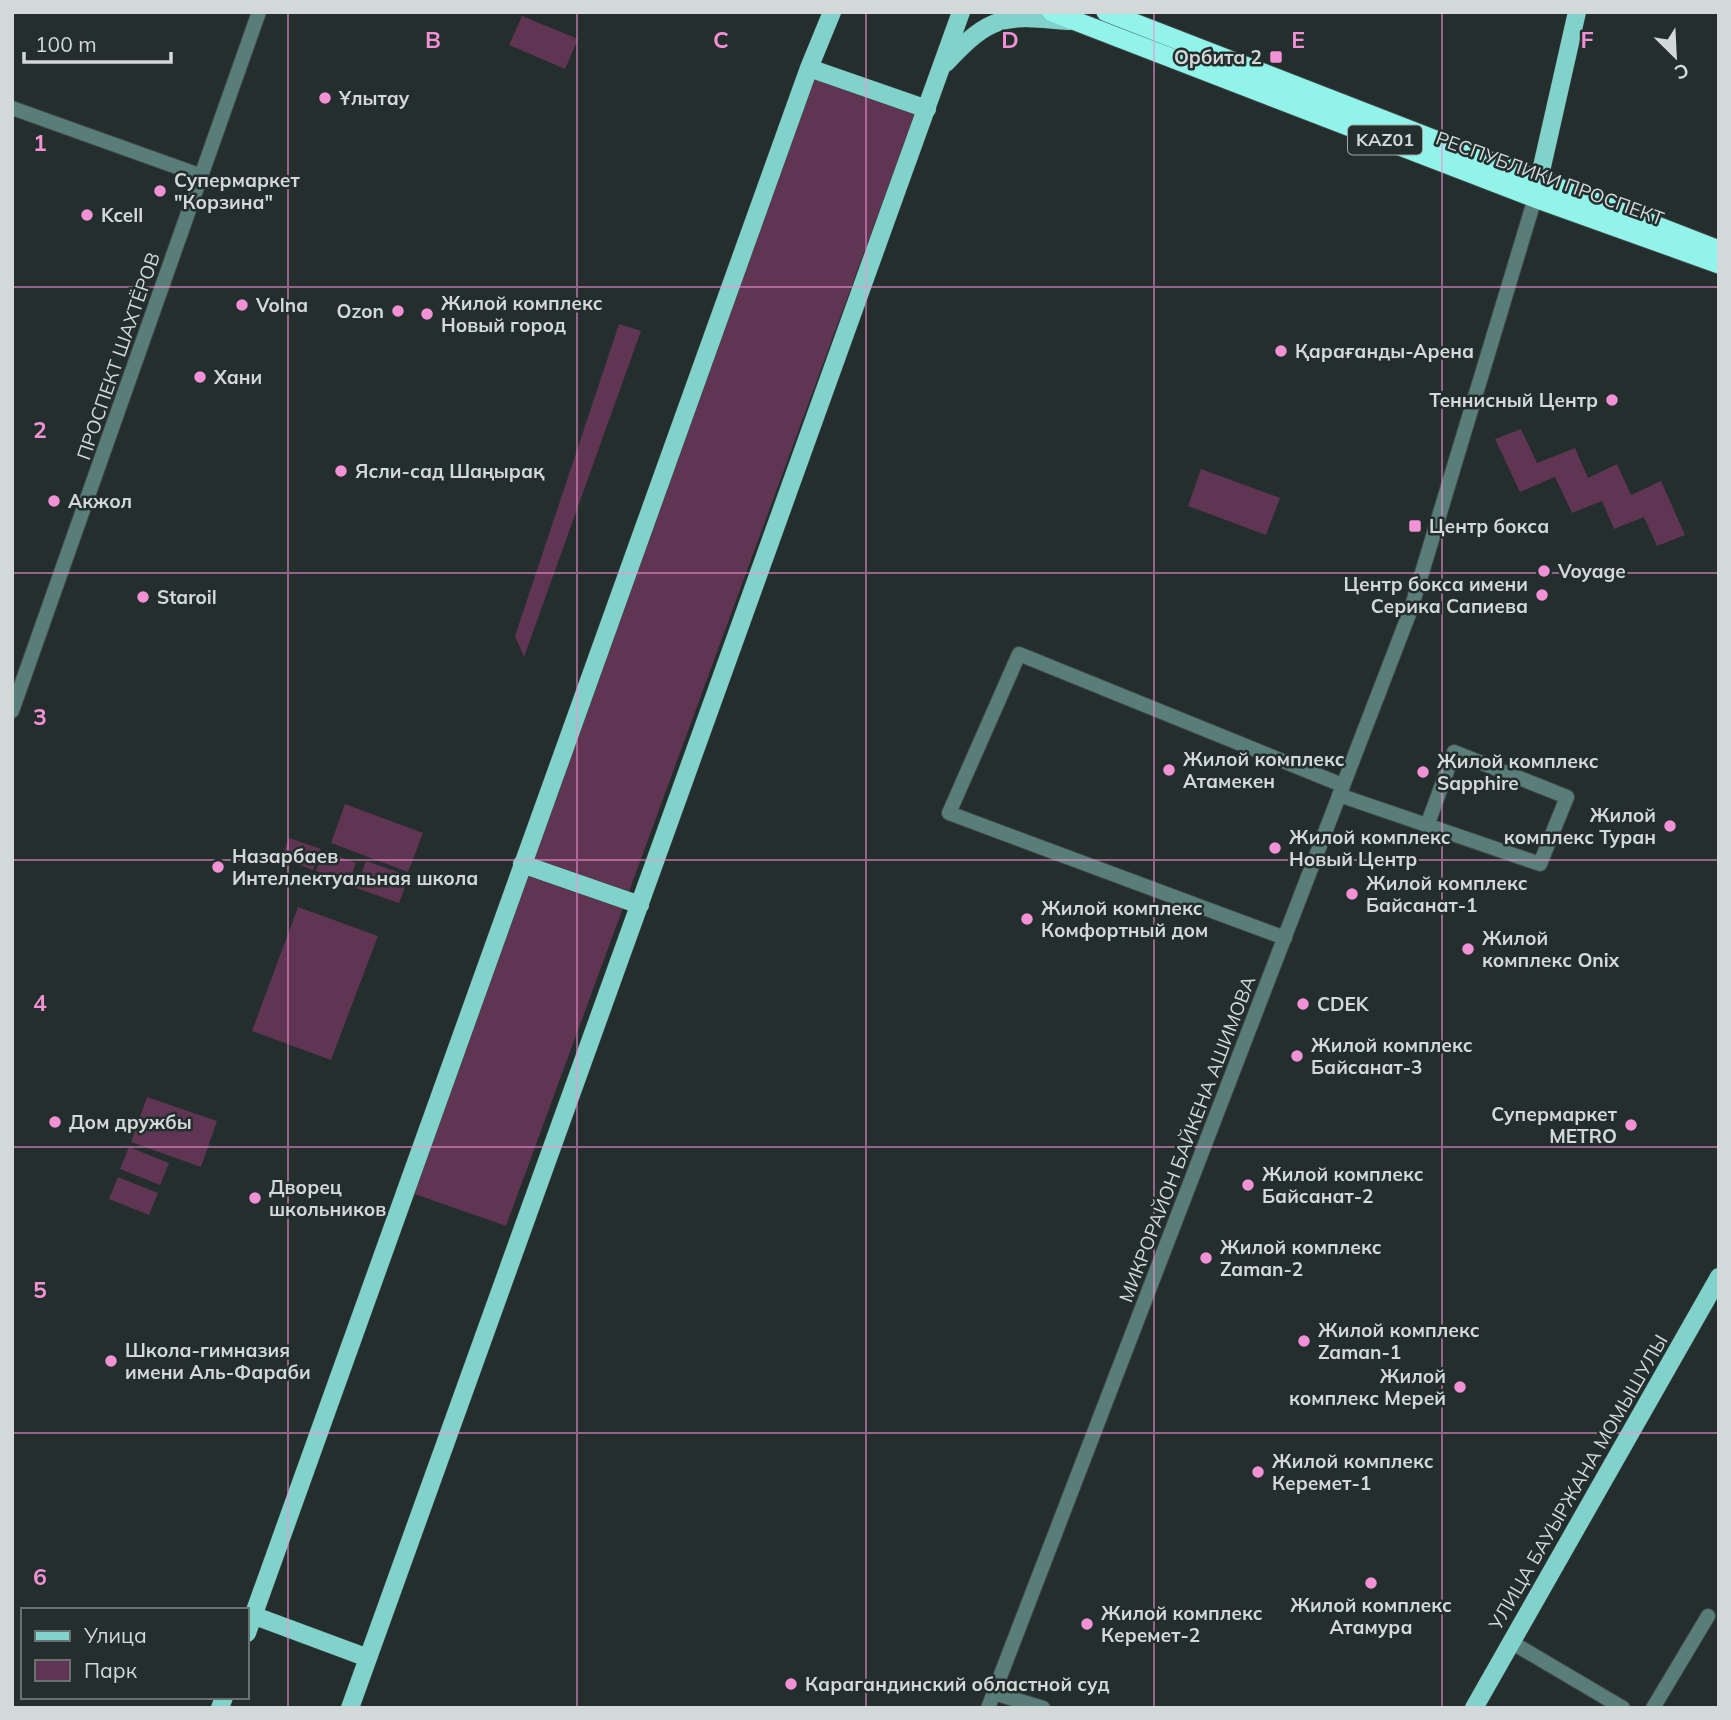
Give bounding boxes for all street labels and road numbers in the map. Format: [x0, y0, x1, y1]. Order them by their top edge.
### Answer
road number: KАZ01 [1348, 125, 1422, 154]
street label: РЕСПУБЛИКИ ПРОСПЕКТ [1433, 126, 1668, 231]
street label: ПРОСПЕКТ ШАХТЁРОВ [71, 249, 165, 463]
street label: МИКРОРАЙОН БАЙКЕНА АШИМОВА [1114, 972, 1261, 1306]
street label: УЛИЦА БАУЫРЖАНА МОМЫШУЛЫ [1483, 1330, 1673, 1635]

